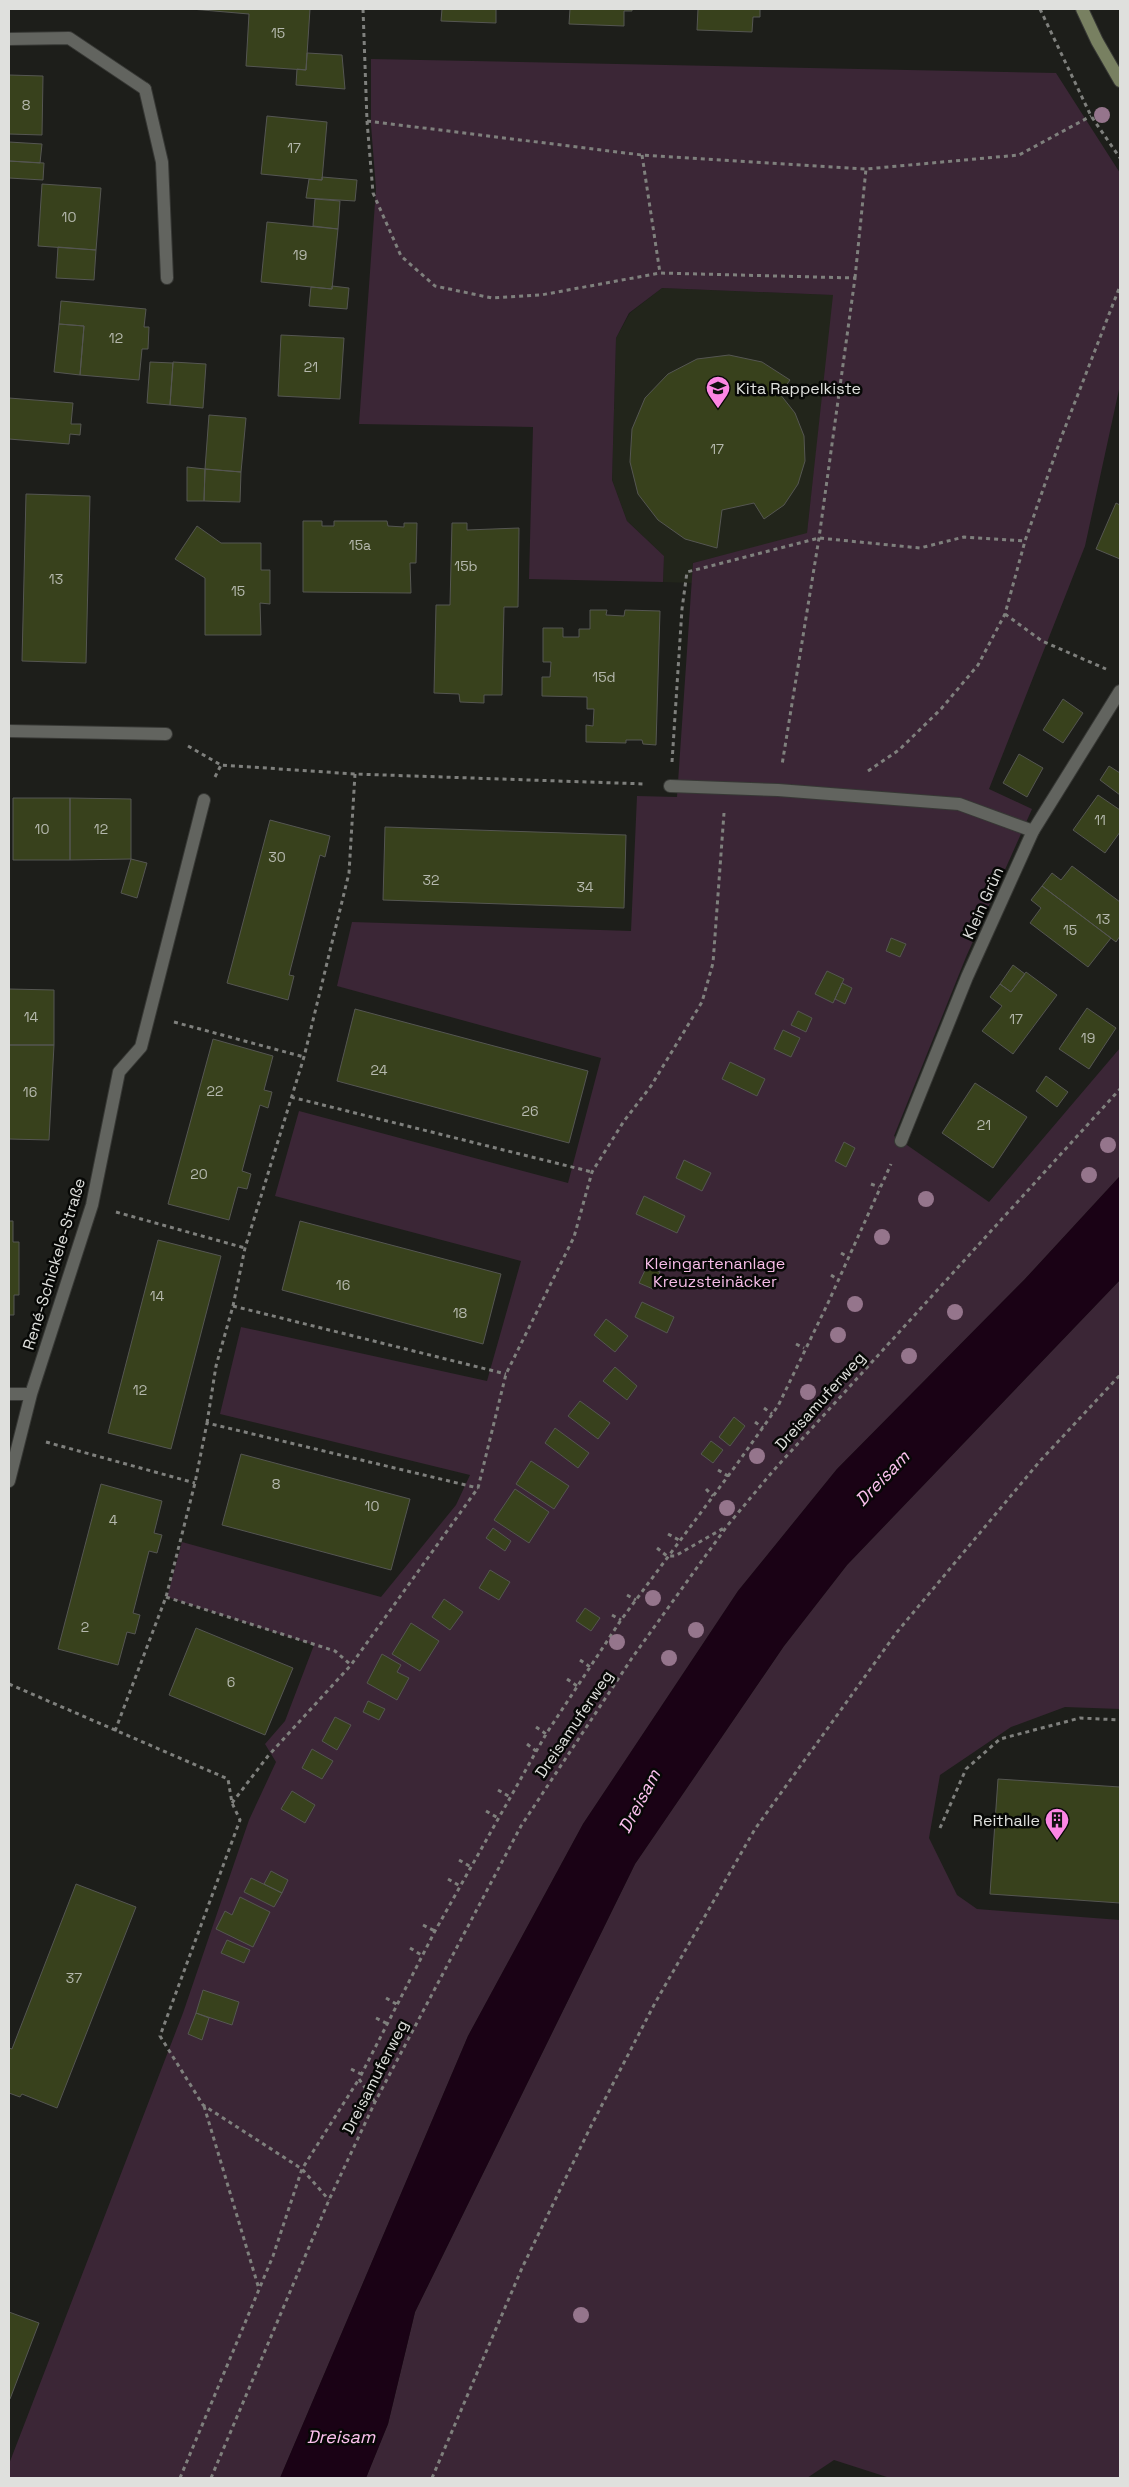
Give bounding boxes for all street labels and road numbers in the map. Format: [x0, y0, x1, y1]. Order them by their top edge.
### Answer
street label: Klein Grün [958, 863, 1008, 943]
street label: René-Schickele-Straße [18, 1175, 90, 1353]
street label: Dreisamuferweg [770, 1347, 870, 1455]
street label: Dreisamuferweg [530, 1666, 618, 1782]
street label: Dreisamuferweg [337, 2016, 413, 2138]

